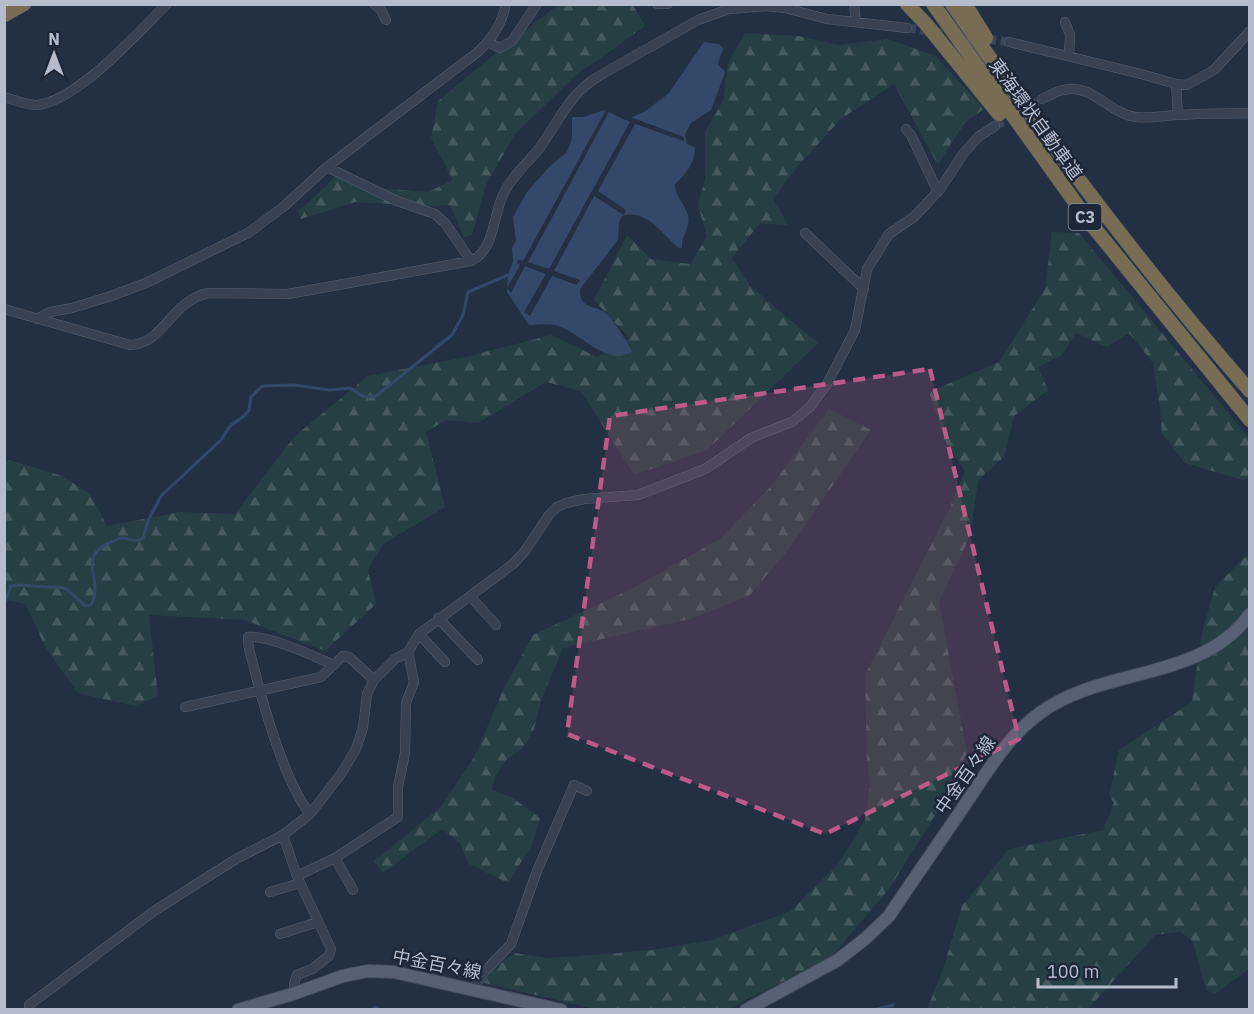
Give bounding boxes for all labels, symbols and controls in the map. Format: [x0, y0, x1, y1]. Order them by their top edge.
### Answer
north arrow [24, 24, 84, 84]
text: N [48, 29, 60, 49]
street label: 東海環状自動車道 [984, 54, 1088, 184]
road number: C3 [1068, 204, 1102, 230]
street label: 中金百々線 [930, 732, 1000, 818]
street label: 中金百々線 [391, 944, 483, 984]
scale bar [1038, 951, 1176, 989]
text: 100 m [1047, 960, 1099, 983]

